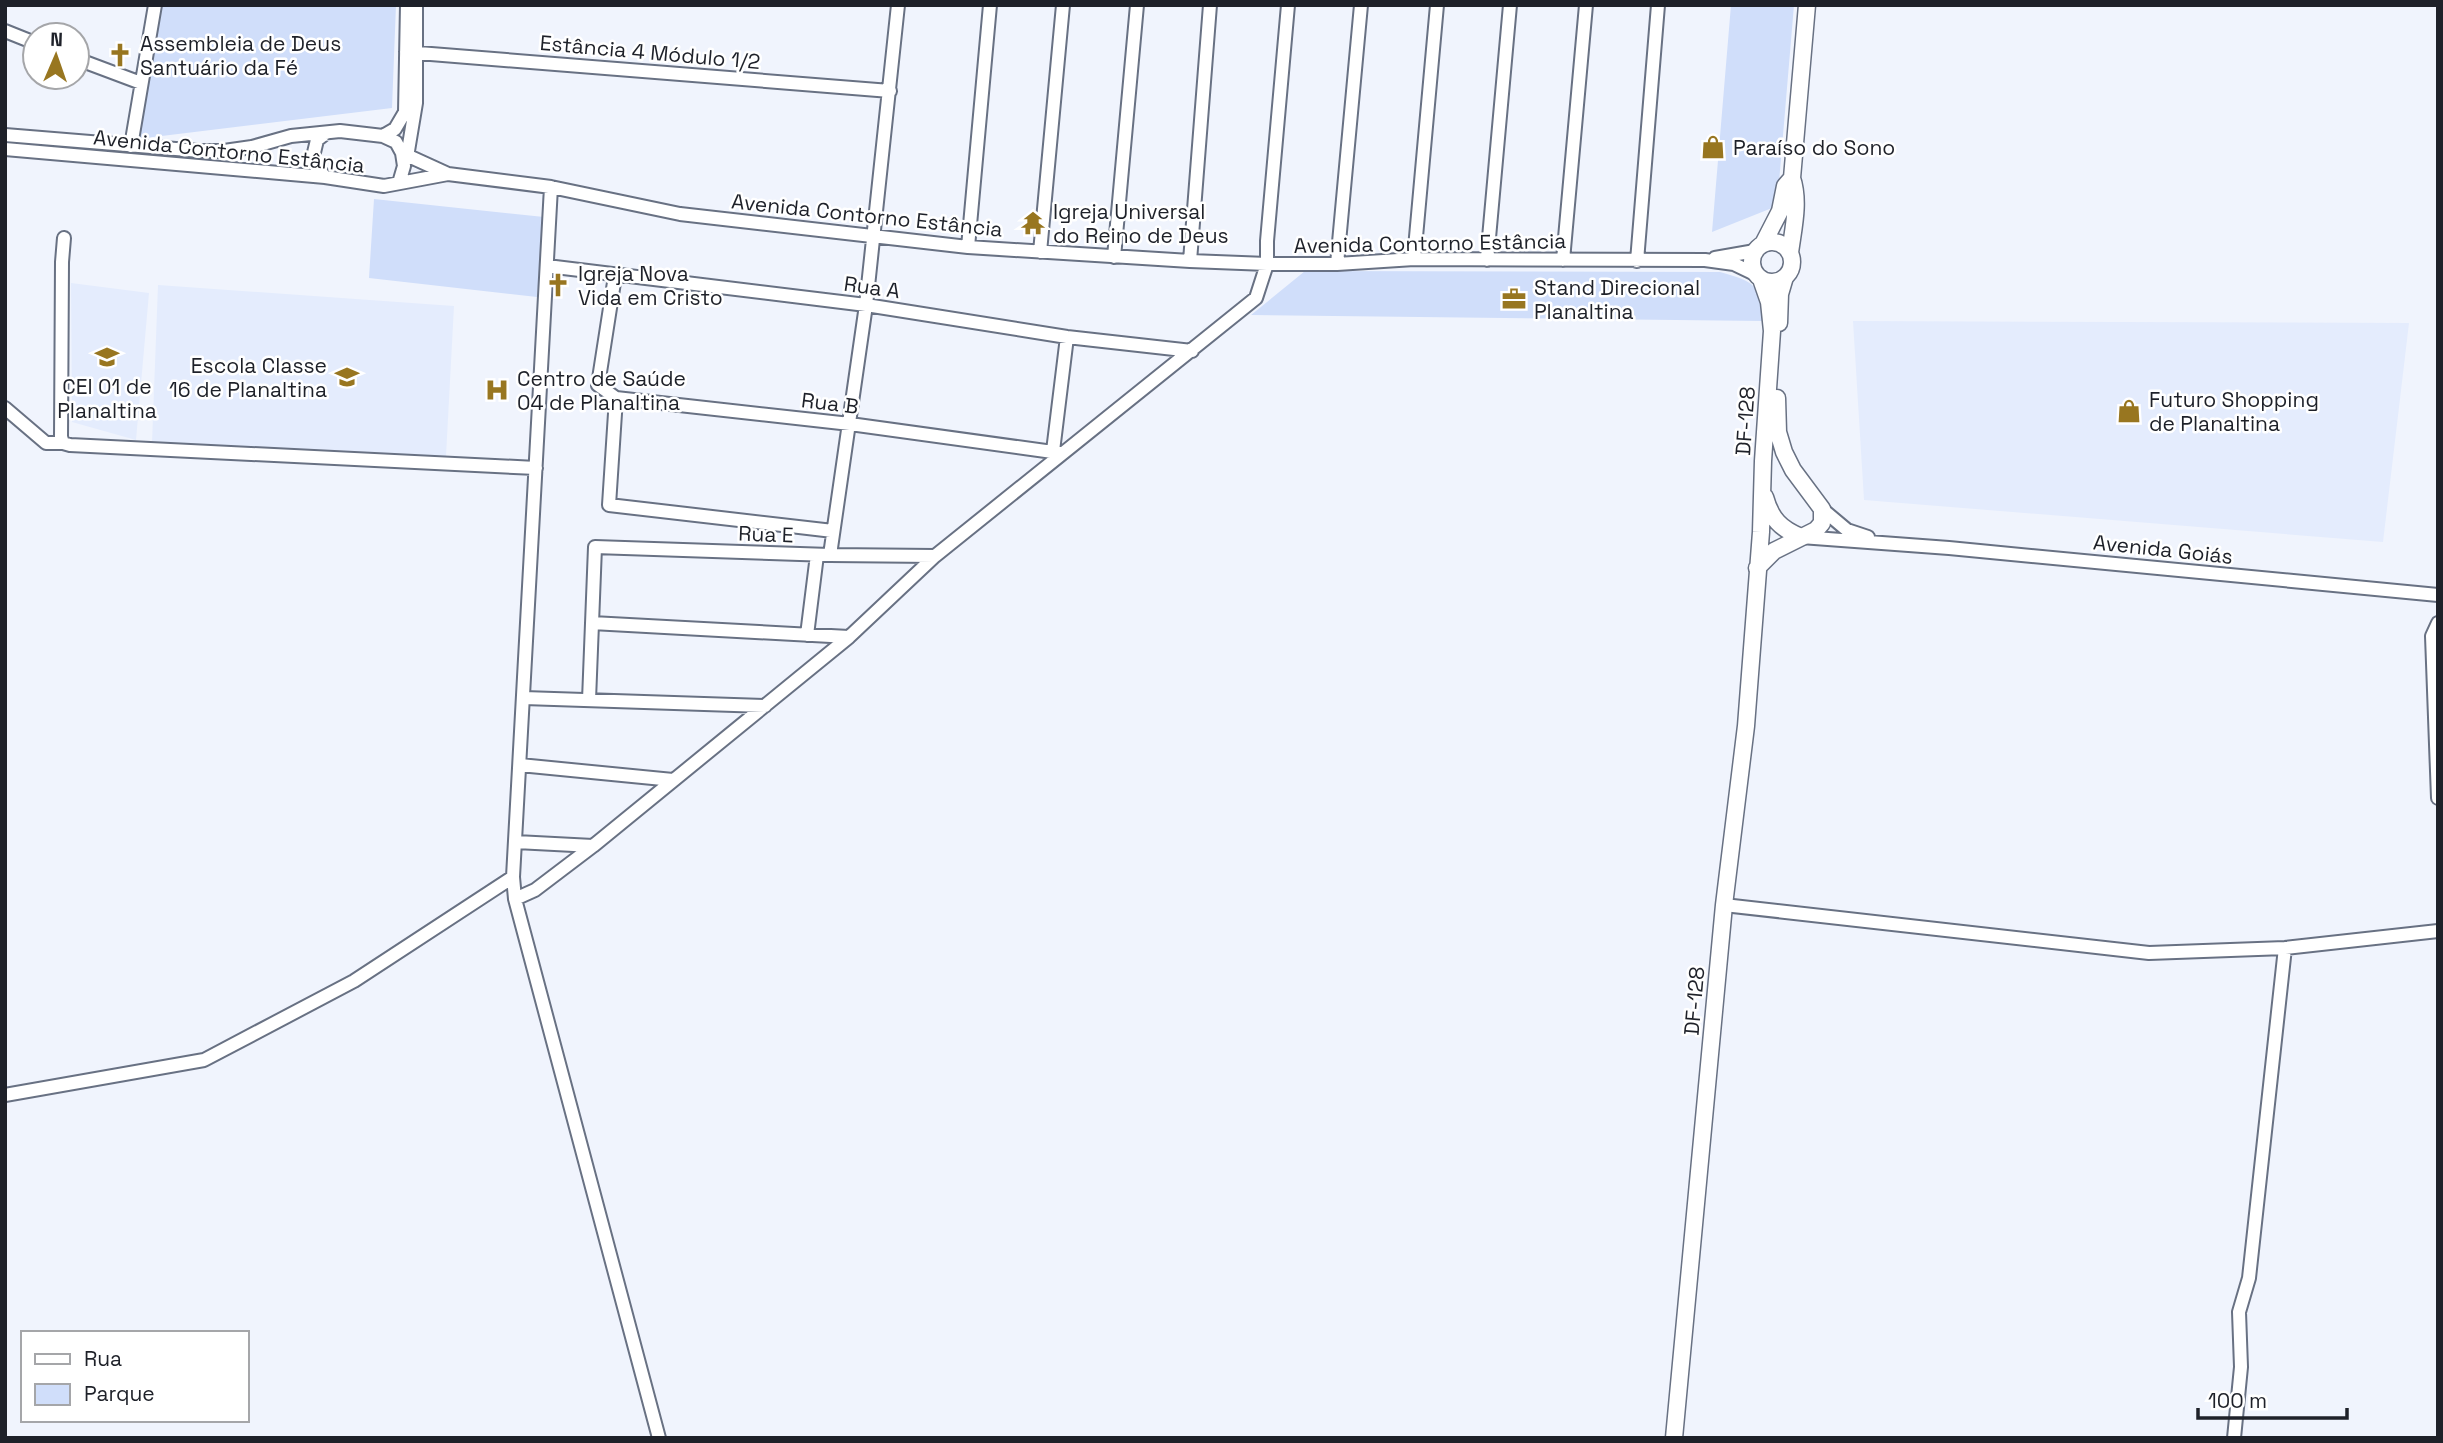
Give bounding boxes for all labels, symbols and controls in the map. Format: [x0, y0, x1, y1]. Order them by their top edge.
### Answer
north arrow [21, 21, 91, 91]
text: N [50, 27, 63, 52]
street label: Estância 4 Módulo 1/2 [539, 29, 761, 75]
place label: Assembleia de Deus Santuário da Fé [140, 30, 341, 81]
church icon: Assembleia de Deus Santuário da Fé [106, 41, 134, 69]
street label: Avenida Contorno Estância [92, 123, 366, 179]
shop icon: Paraíso do Sono [1699, 133, 1727, 161]
place label: Paraíso do Sono [1733, 134, 1895, 161]
street label: Avenida Contorno Estância [730, 187, 1004, 243]
place label: Igreja Universal do Reino de Deus [1053, 198, 1229, 249]
temple icon: Igreja Universal do Reino de Deus [1019, 209, 1047, 237]
street label: Avenida Contorno Estância [1293, 227, 1567, 259]
place label: Igreja Nova Vida em Cristo [578, 260, 723, 311]
street label: Rua A [842, 270, 902, 304]
church icon: Igreja Nova Vida em Cristo [544, 271, 572, 299]
place label: Stand Direcional Planaltina [1534, 274, 1700, 325]
office icon: Stand Direcional Planaltina [1500, 285, 1528, 313]
school or university icon: CEI 01 de Planaltina [93, 343, 121, 371]
place label: Escola Classe 16 de Planaltina [169, 352, 327, 403]
school or university icon: Escola Classe 16 de Planaltina [333, 363, 361, 391]
place label: Centro de Saúde 04 de Planaltina [517, 365, 686, 416]
place label: CEI 01 de Planaltina [57, 373, 157, 424]
hospital icon: Centro de Saúde 04 de Planaltina [483, 376, 511, 404]
street label: Rua B [800, 386, 860, 420]
street label: DF-128 [1729, 386, 1761, 456]
place label: Futuro Shopping de Planaltina [2149, 386, 2319, 437]
shop icon: Futuro Shopping de Planaltina [2115, 397, 2143, 425]
street label: Rua E [738, 520, 794, 548]
street label: Avenida Goiás [2092, 528, 2234, 570]
street label: DF-128 [1678, 965, 1710, 1037]
legend [21, 1331, 248, 1422]
text: Rua [84, 1345, 122, 1372]
scale bar [2198, 1376, 2347, 1420]
text: Parque [84, 1380, 155, 1407]
text: 100 m [2208, 1387, 2267, 1414]

